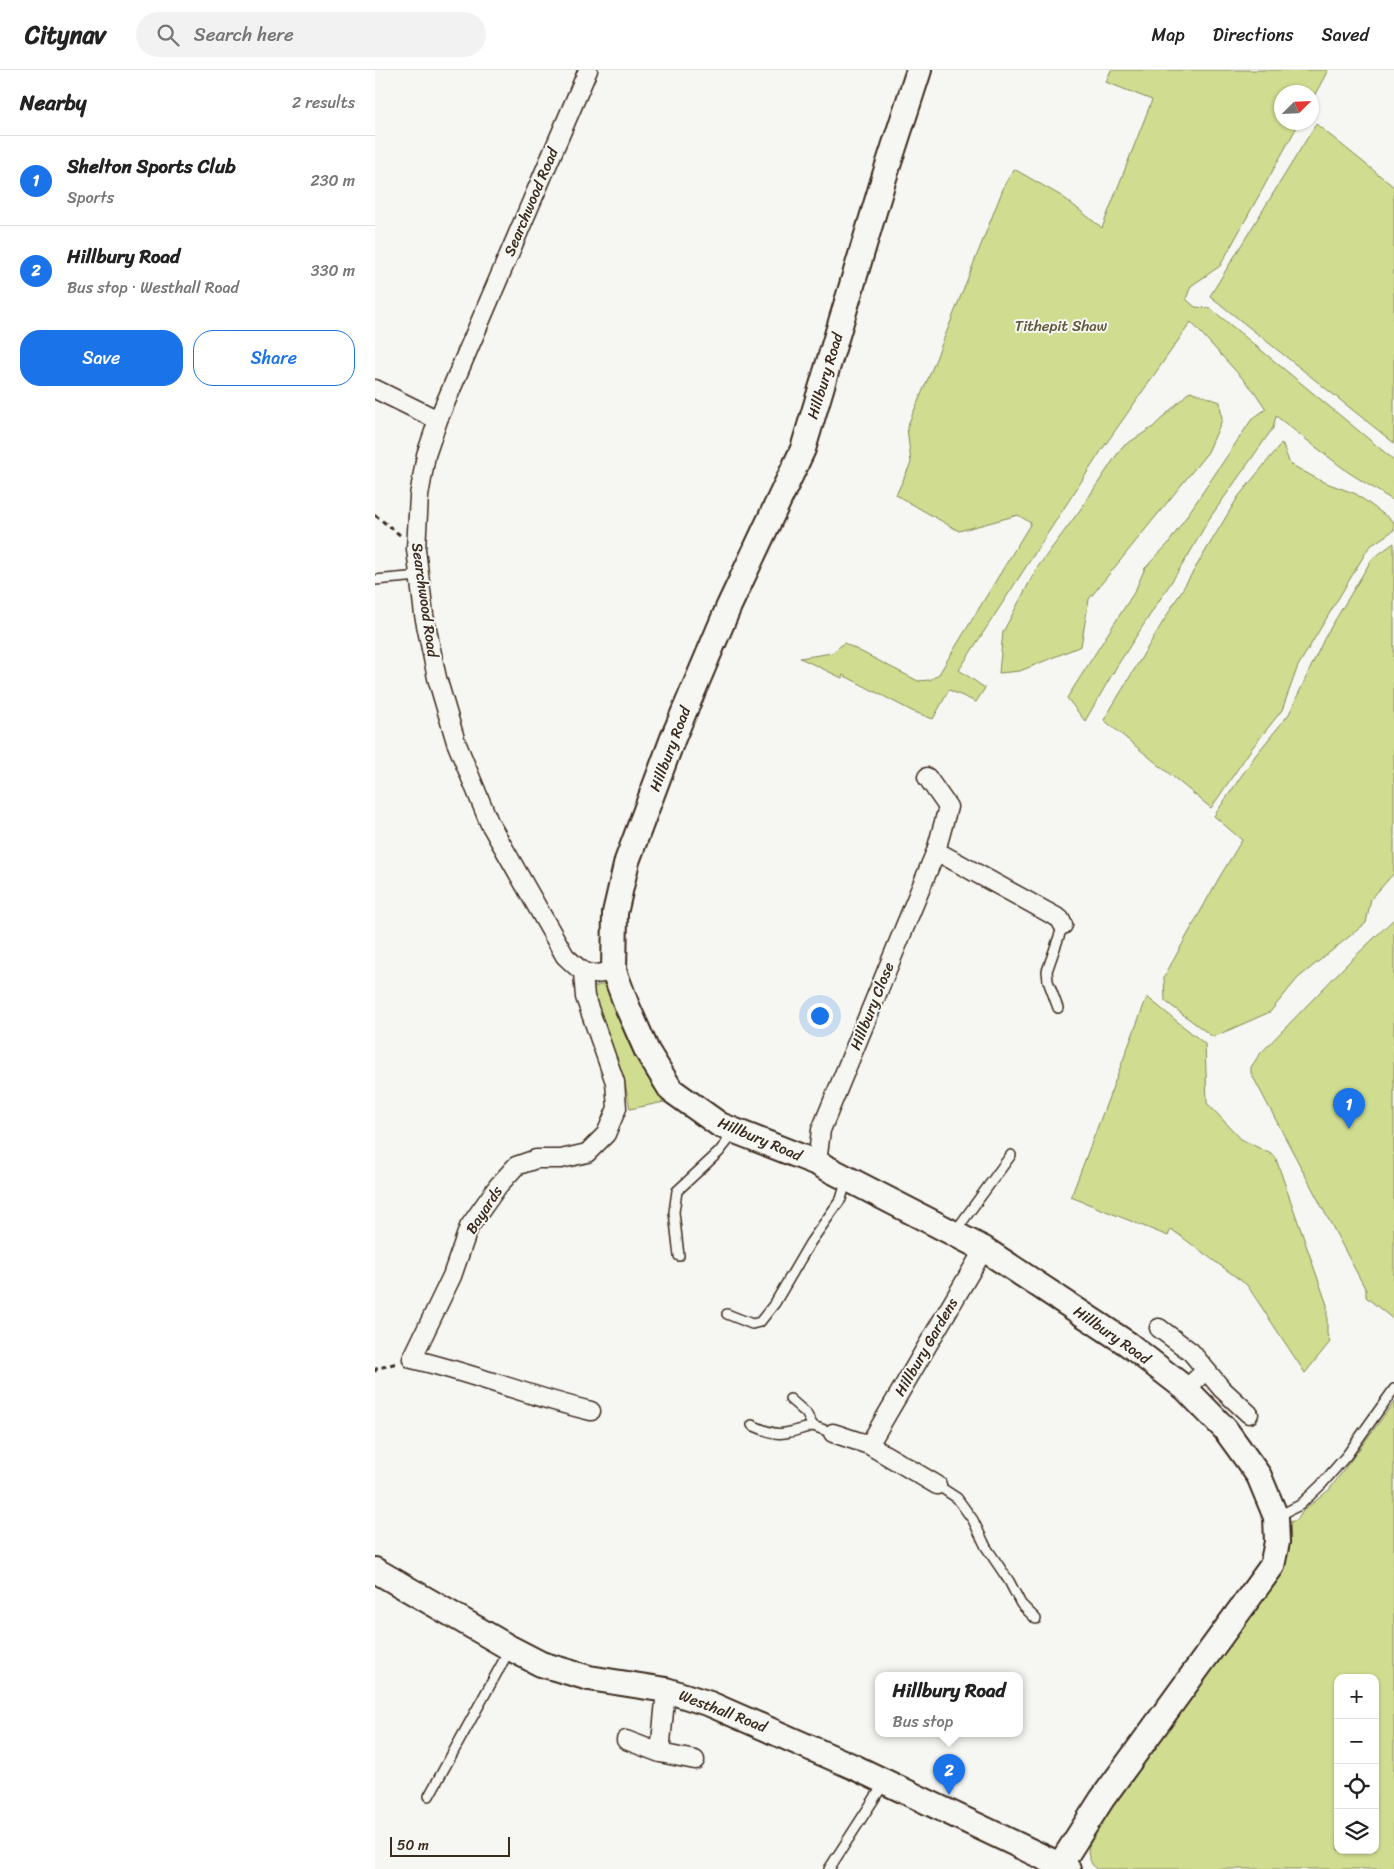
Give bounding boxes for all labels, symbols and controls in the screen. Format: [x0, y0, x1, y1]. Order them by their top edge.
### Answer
search box [136, 12, 486, 57]
text: Citynav [25, 14, 106, 56]
text: Search here [194, 18, 294, 51]
text: Map [1152, 19, 1185, 51]
text: Directions [1213, 19, 1294, 51]
text: Saved [1322, 19, 1369, 51]
icon: search [154, 21, 182, 49]
text: Nearby [20, 84, 86, 122]
north arrow [1274, 85, 1319, 130]
text: 2 results [292, 88, 355, 117]
street label: Searchwood Road [496, 143, 566, 260]
text: Shelton Sports Club [67, 150, 236, 183]
text: 1 [33, 166, 39, 195]
text: 230 m [310, 166, 355, 195]
text: Sports [67, 183, 114, 212]
text: Hillbury Road [67, 240, 180, 273]
text: 2 [31, 256, 41, 285]
text: 330 m [311, 256, 355, 285]
text: Bus stop · Westhall Road [67, 273, 239, 302]
park label: Tithepit Shaw [1015, 313, 1108, 339]
street label: Hillbury Road [800, 329, 851, 422]
button: Save [20, 330, 183, 386]
button: Share [193, 330, 355, 386]
street label: Searchwood Road [404, 541, 446, 660]
street label: Hillbury Road [642, 702, 699, 795]
street label: Hillbury Close [843, 958, 902, 1054]
your location [807, 1003, 833, 1029]
pin: 1 [1333, 1088, 1365, 1129]
street label: Hillbury Road [714, 1110, 807, 1169]
street label: Bayards [459, 1180, 509, 1239]
street label: Hillbury Gardens [887, 1292, 965, 1401]
street label: Hillbury Road [1068, 1299, 1157, 1372]
popup [875, 1672, 1023, 1737]
text: Hillbury Road [893, 1674, 1005, 1707]
map controls [1334, 1674, 1379, 1854]
button: + [1334, 1674, 1379, 1719]
street label: Westhall Road [675, 1682, 772, 1740]
text: Bus stop [893, 1707, 953, 1736]
button: − [1334, 1719, 1379, 1764]
pin: 2 [933, 1754, 965, 1795]
button: locate [1334, 1764, 1379, 1809]
button: layers [1334, 1809, 1379, 1854]
text: 50 m [397, 1833, 429, 1858]
scale bar [390, 1834, 510, 1857]

